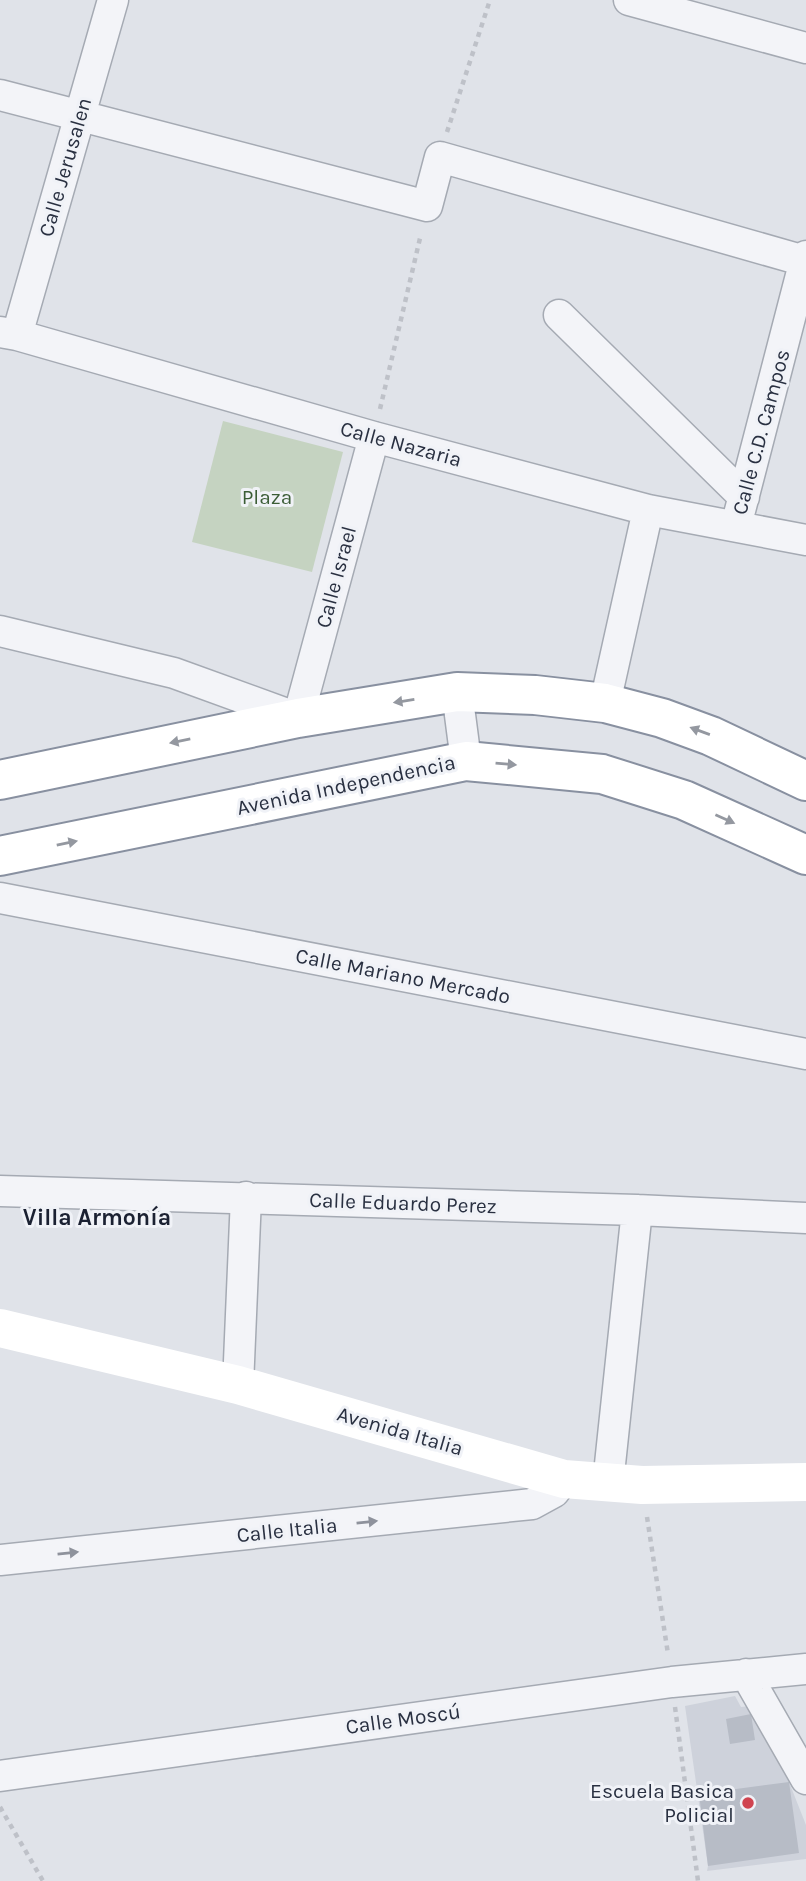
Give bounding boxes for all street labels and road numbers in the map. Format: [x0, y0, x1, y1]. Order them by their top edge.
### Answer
street label: Calle Jerusalen [34, 95, 96, 239]
street label: Calle C.D. Campos [727, 347, 795, 517]
street label: Calle Nazaria [338, 416, 464, 472]
street label: Calle Israel [311, 523, 361, 631]
street label: Avenida Independencia [234, 750, 458, 820]
street label: Calle Mariano Mercado [294, 943, 512, 1009]
street label: Calle Eduardo Perez [309, 1188, 497, 1218]
street label: Avenida Italia [334, 1402, 466, 1460]
street label: Calle Italia [236, 1513, 338, 1547]
street label: Calle Moscú [344, 1699, 462, 1739]

